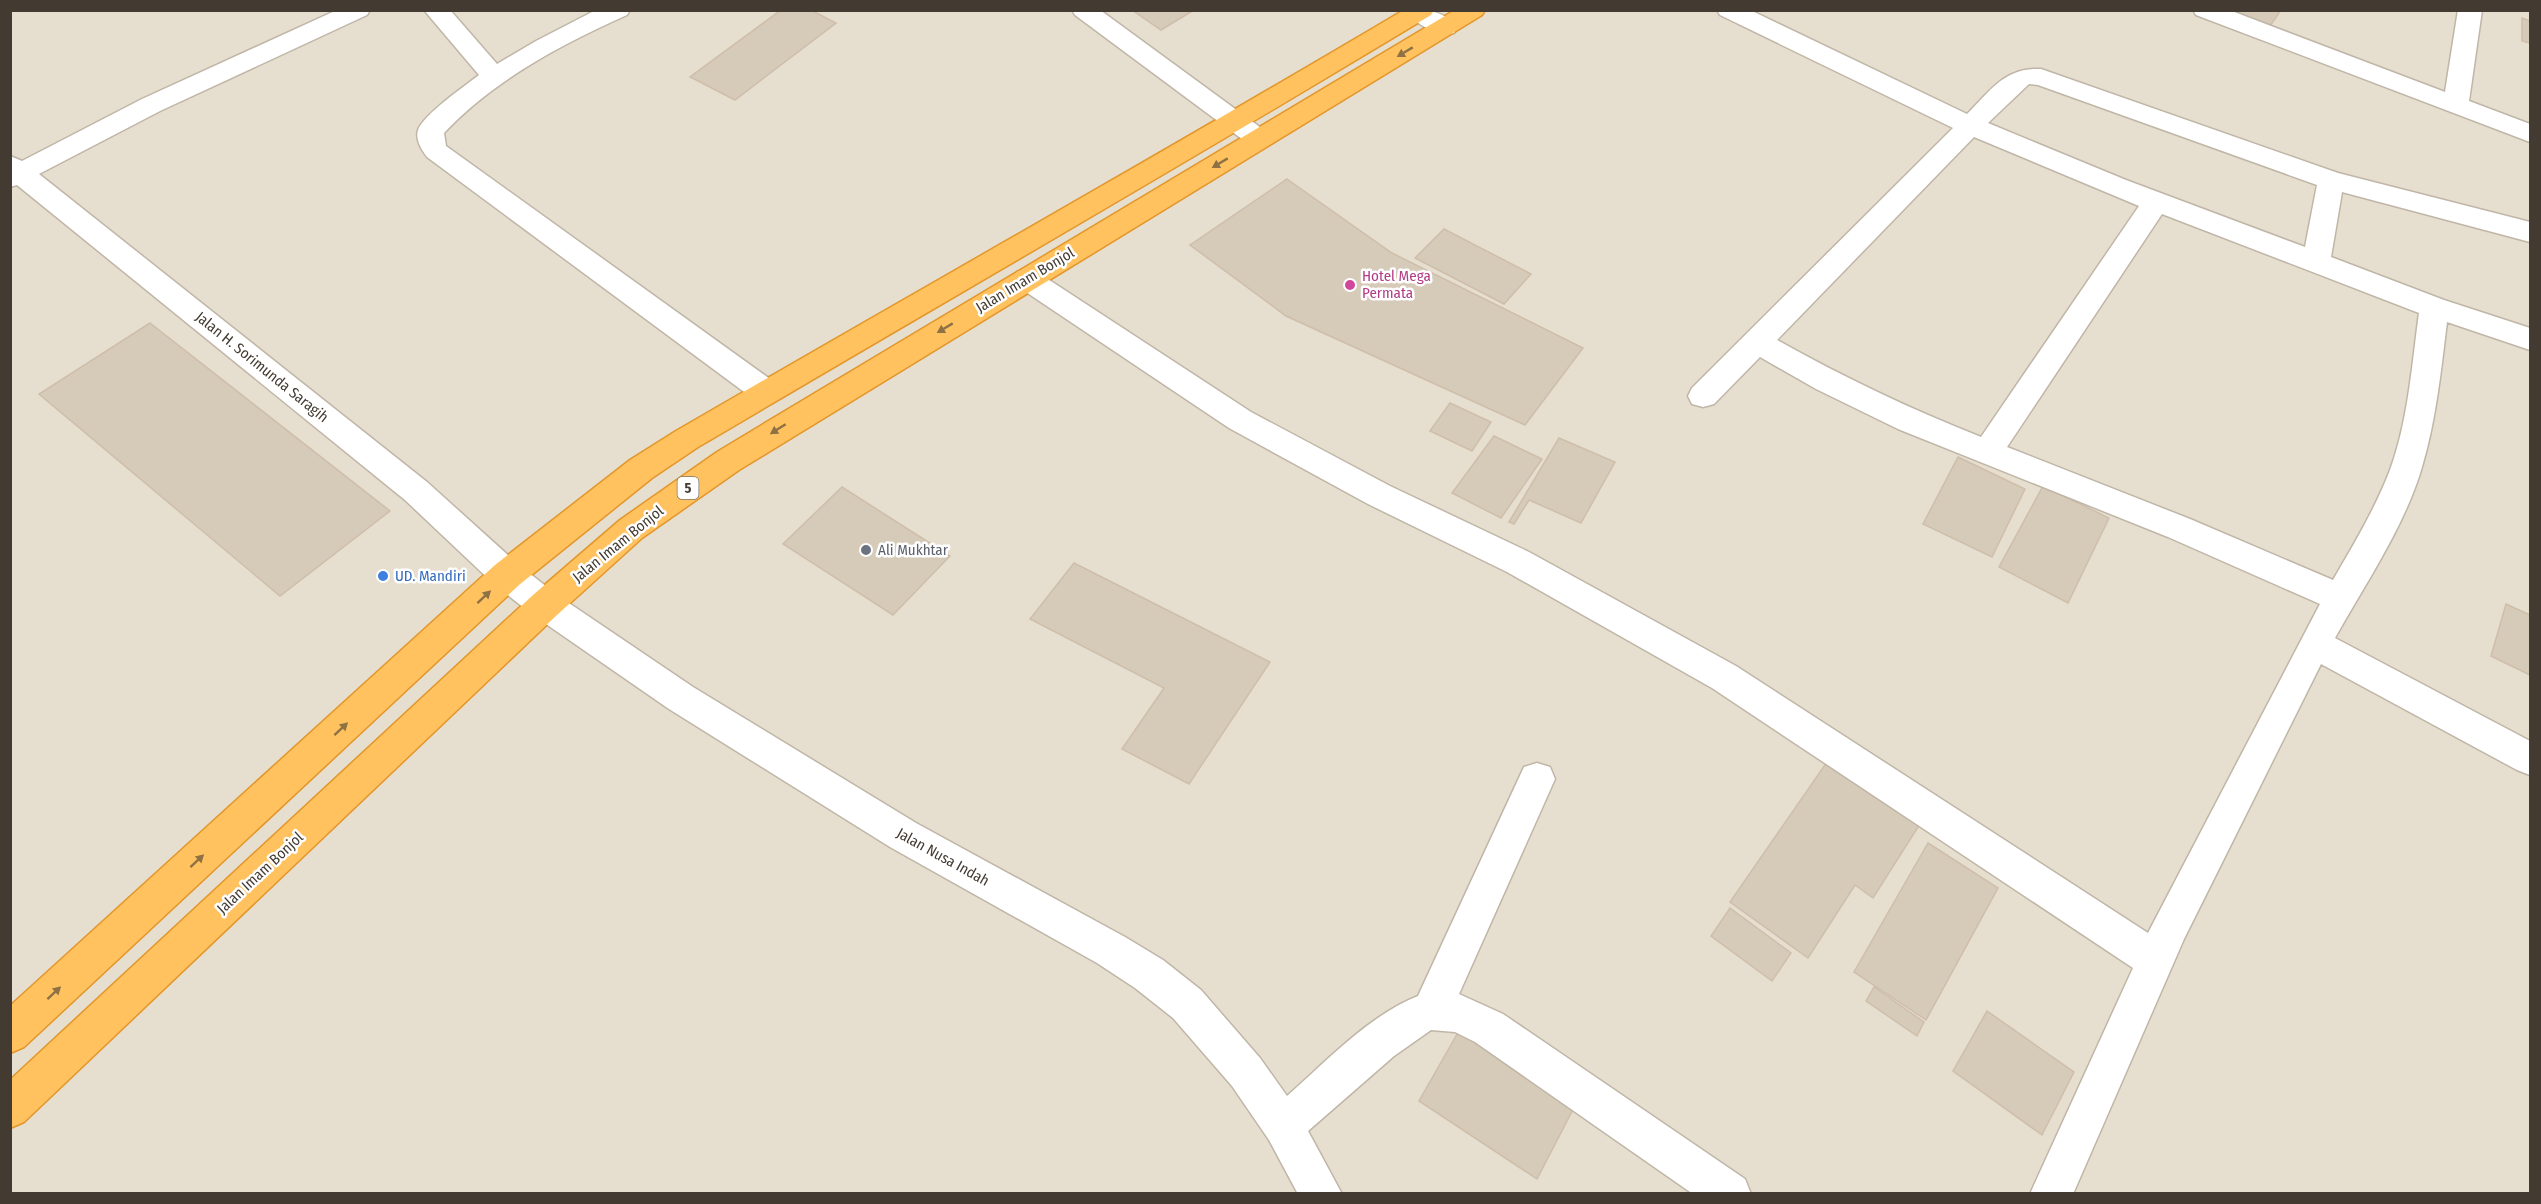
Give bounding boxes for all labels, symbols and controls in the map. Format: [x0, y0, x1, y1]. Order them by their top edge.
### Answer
one-way arrow [1397, 46, 1413, 57]
one-way arrow [1212, 157, 1228, 168]
street label: Jalan Imam Bonjol [973, 244, 1077, 316]
place label: Hotel Mega Permata [1362, 267, 1431, 302]
marker: Hotel Mega Permata [1343, 278, 1357, 292]
street label: Jalan H. Sorimunda Saragih [192, 308, 332, 426]
one-way arrow [937, 323, 953, 334]
one-way arrow [770, 424, 786, 435]
road number: 5 [678, 477, 698, 499]
street label: Jalan Imam Bonjol [569, 502, 667, 586]
place label: Ali Mukhtar [878, 541, 949, 559]
marker: Ali Mukhtar [859, 543, 873, 557]
place label: UD. Mandiri [395, 567, 466, 585]
marker: UD. Mandiri [376, 569, 390, 583]
one-way arrow [476, 591, 491, 604]
one-way arrow [333, 722, 348, 736]
street label: Jalan Nusa Indah [893, 824, 993, 890]
street label: Jalan Imam Bonjol [213, 828, 307, 918]
one-way arrow [189, 855, 204, 868]
one-way arrow [46, 986, 61, 1000]

